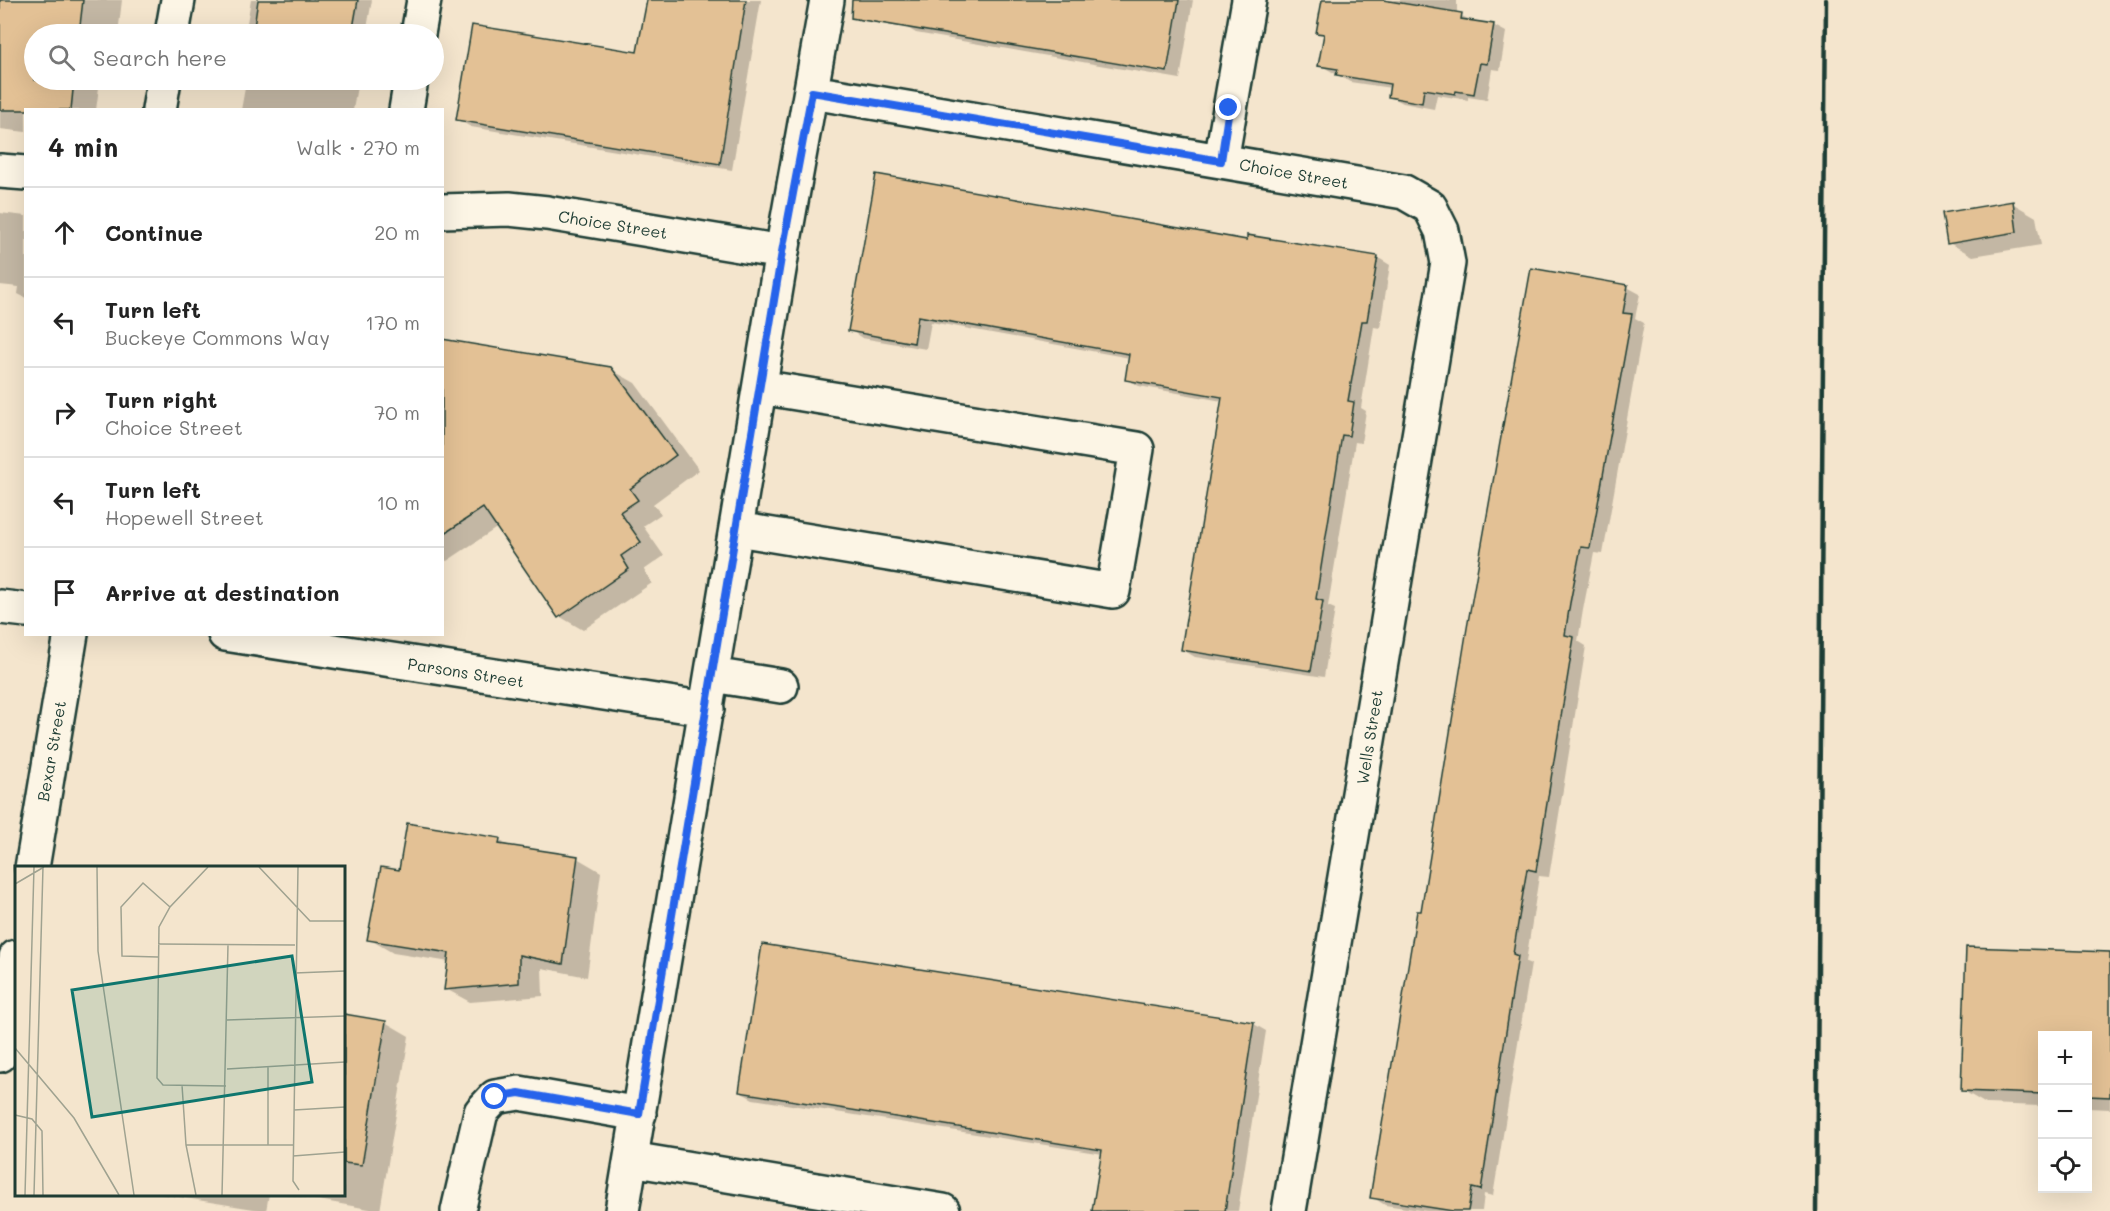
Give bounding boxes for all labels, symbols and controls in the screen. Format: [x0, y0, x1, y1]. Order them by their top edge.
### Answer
search box [24, 24, 444, 90]
icon: search [45, 41, 78, 74]
text: Search here [93, 43, 227, 72]
route end [1215, 94, 1241, 120]
text: 4 min [48, 130, 118, 164]
text: Walk · 270 m [296, 134, 420, 160]
street label: Choice Street [1238, 153, 1350, 193]
street label: Choice Street [557, 205, 669, 243]
icon: ahead [48, 216, 81, 249]
text: Continue [105, 218, 203, 247]
text: 20 m [374, 219, 420, 245]
text: Turn left [105, 295, 201, 324]
icon: left [48, 306, 81, 339]
text: 170 m [365, 309, 420, 335]
text: Buckeye Commons Way [105, 324, 330, 350]
text: Turn right [105, 385, 217, 414]
icon: right [48, 396, 81, 429]
text: 70 m [374, 399, 420, 425]
text: Choice Street [105, 414, 243, 440]
text: Turn left [105, 475, 201, 504]
icon: left [48, 486, 81, 519]
text: 10 m [376, 489, 420, 515]
text: Hopewell Street [105, 504, 264, 530]
icon: arrive [48, 576, 81, 609]
text: Arrive at destination [105, 578, 340, 607]
street label: Parsons Street [406, 652, 526, 692]
street label: Wells Street [1351, 688, 1387, 786]
street label: Bexar Street [32, 699, 70, 803]
inset map [15, 866, 345, 1196]
map controls [2038, 1031, 2092, 1193]
button: + [2038, 1031, 2092, 1085]
route start [481, 1083, 507, 1109]
button: − [2038, 1085, 2092, 1139]
button: locate [2038, 1139, 2092, 1193]

